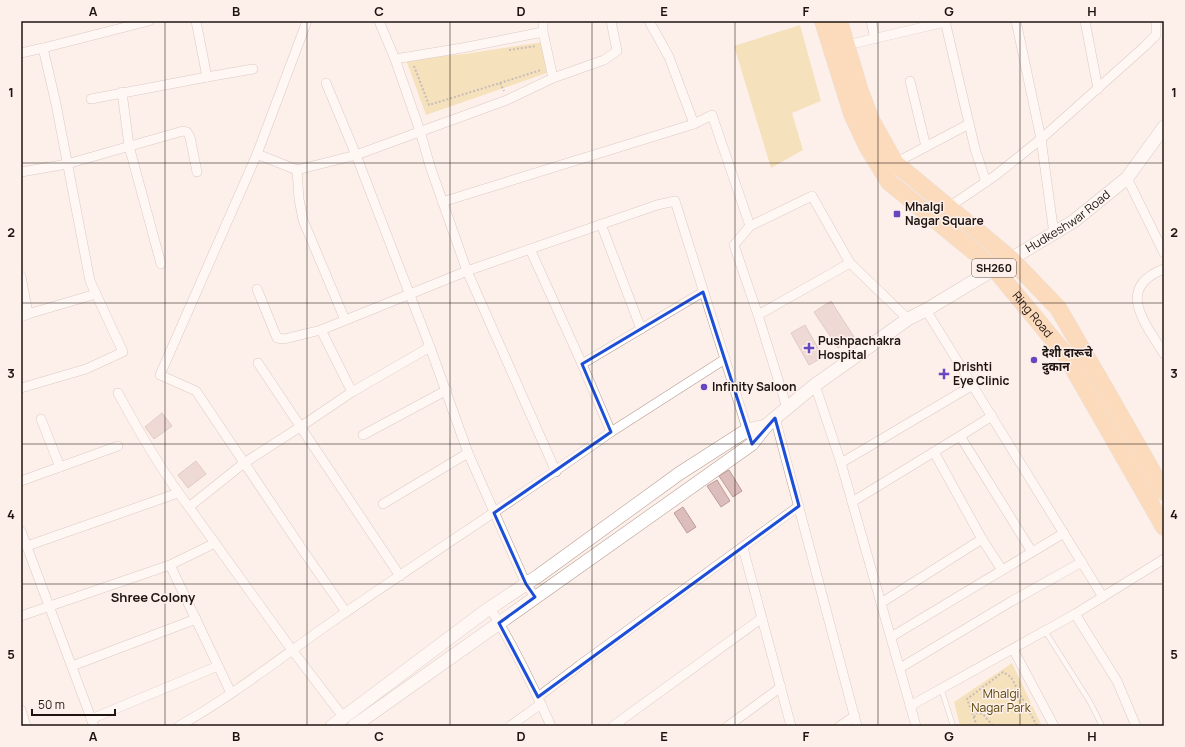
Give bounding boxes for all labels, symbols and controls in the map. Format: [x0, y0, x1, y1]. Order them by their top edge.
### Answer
text: A [89, 2, 98, 20]
text: B [232, 2, 240, 20]
text: C [374, 2, 384, 20]
text: D [516, 2, 526, 20]
text: E [660, 2, 668, 20]
text: F [803, 2, 810, 20]
text: G [944, 2, 954, 20]
text: H [1087, 2, 1097, 20]
text: 1 [8, 83, 14, 101]
text: 1 [1171, 83, 1177, 101]
street label: Hudkeshwar Road [1022, 186, 1114, 256]
place label: Mhalgi Nagar Square [905, 198, 984, 229]
marker: Mhalgi Nagar Square [892, 209, 902, 219]
text: 2 [7, 223, 15, 241]
text: 2 [1170, 223, 1178, 241]
road number: SH260 [972, 259, 1016, 277]
street label: Ring Road [1009, 287, 1057, 341]
place label: Pushpachakra Hospital [818, 332, 901, 363]
marker: Pushpachakra Hospital [803, 342, 815, 354]
place label: देशी दारूचे दुकान [1042, 344, 1093, 375]
marker: देशी दारूचे दुकान [1029, 355, 1039, 365]
place label: Drishti Eye Clinic [953, 358, 1010, 389]
text: 3 [7, 364, 15, 382]
text: 3 [1170, 364, 1178, 382]
marker: Drishti Eye Clinic [938, 368, 950, 380]
place label: Infinity Saloon [712, 378, 796, 395]
marker: Infinity Saloon [699, 382, 709, 392]
text: 4 [7, 505, 15, 523]
text: 4 [1170, 505, 1178, 523]
district label: Shree Colony [111, 588, 196, 606]
text: 5 [7, 645, 15, 663]
text: 5 [1170, 645, 1178, 663]
park label: Mhalgi Nagar Park [971, 685, 1032, 716]
scale bar [32, 691, 115, 717]
text: 50 m [38, 696, 65, 713]
text: A [89, 727, 98, 745]
text: B [232, 727, 240, 745]
text: C [374, 727, 384, 745]
text: D [516, 727, 526, 745]
text: E [660, 727, 668, 745]
text: F [803, 727, 810, 745]
text: G [944, 727, 954, 745]
text: H [1087, 727, 1097, 745]

